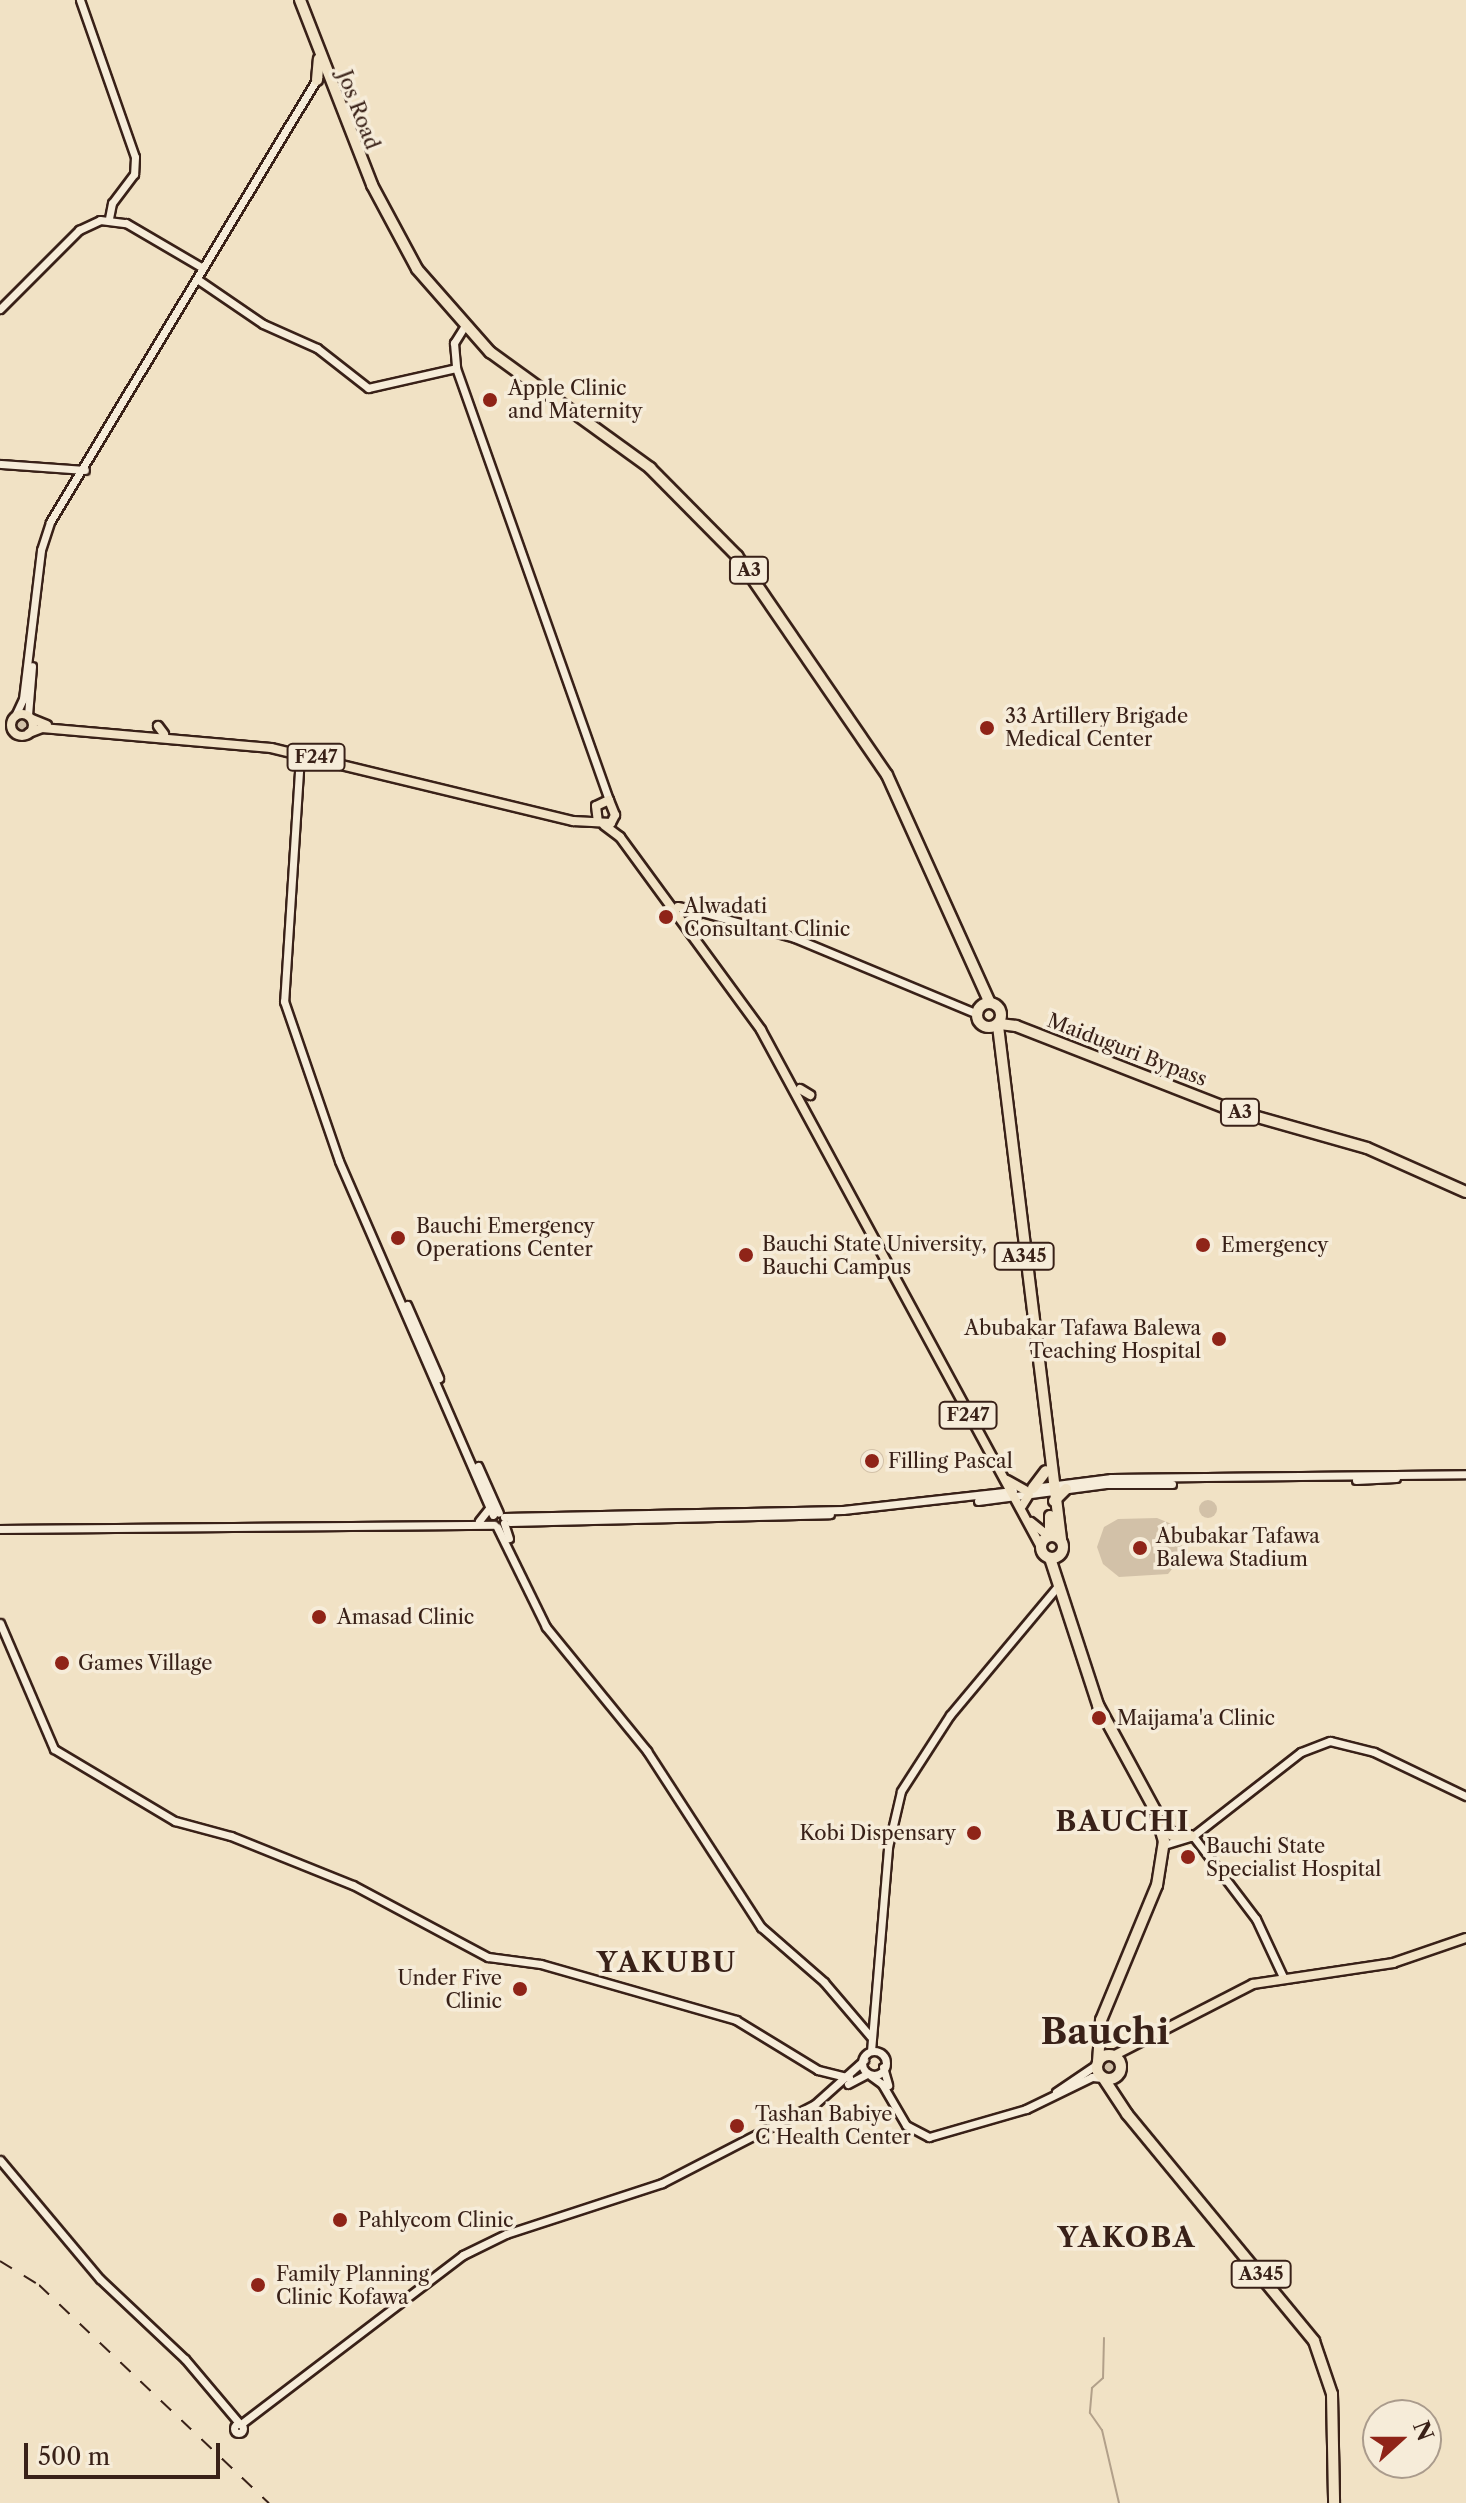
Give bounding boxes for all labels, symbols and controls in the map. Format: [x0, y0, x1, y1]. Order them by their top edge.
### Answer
street label: Jos Road [332, 67, 384, 153]
place label: Apple Clinic and Maternity [508, 376, 643, 423]
marker: Apple Clinic and Maternity [479, 389, 501, 411]
road number: A3 [727, 556, 771, 584]
place label: 33 Artillery Brigade Medical Center [1005, 704, 1190, 751]
marker: 33 Artillery Brigade Medical Center [976, 717, 998, 739]
road number: F247 [286, 743, 346, 771]
place label: Alwadati Consultant Clinic [684, 894, 850, 941]
marker: Alwadati Consultant Clinic [655, 906, 677, 928]
street label: Maiduguri Bypass [1044, 1009, 1210, 1091]
road number: A3 [1218, 1098, 1262, 1126]
place label: Bauchi Emergency Operations Center [416, 1214, 595, 1261]
marker: Bauchi Emergency Operations Center [387, 1227, 409, 1249]
place label: Bauchi State University, Bauchi Campus [762, 1232, 987, 1279]
place label: Emergency [1221, 1233, 1328, 1257]
marker: Emergency [1192, 1234, 1214, 1256]
road number: A345 [992, 1242, 1056, 1270]
marker: Bauchi State University, Bauchi Campus [737, 1246, 755, 1264]
place label: Abubakar Tafawa Balewa Teaching Hospital [963, 1316, 1201, 1363]
marker: Abubakar Tafawa Balewa Teaching Hospital [1208, 1328, 1230, 1350]
road number: F247 [938, 1401, 998, 1429]
place label: Filling Pascal [888, 1449, 1013, 1473]
marker: Filling Pascal [863, 1452, 881, 1470]
place label: Abubakar Tafawa Balewa Stadium [1156, 1524, 1321, 1571]
marker: Abubakar Tafawa Balewa Stadium [1131, 1539, 1149, 1557]
place label: Amasad Clinic [337, 1605, 474, 1629]
marker: Amasad Clinic [308, 1606, 330, 1628]
place label: Games Village [78, 1651, 213, 1675]
marker: Games Village [53, 1654, 71, 1672]
place label: Maijama'a Clinic [1117, 1706, 1275, 1730]
marker: Maijama'a Clinic [1088, 1707, 1110, 1729]
district label: BAUCHI [1055, 1804, 1191, 1838]
place label: Kobi Dispensary [800, 1821, 956, 1845]
marker: Kobi Dispensary [963, 1822, 985, 1844]
place label: Bauchi State Specialist Hospital [1206, 1834, 1381, 1881]
marker: Bauchi State Specialist Hospital [1177, 1846, 1199, 1868]
district label: YAKUBU [597, 1945, 737, 1979]
place label: Under Five Clinic [397, 1966, 502, 2013]
marker: Under Five Clinic [509, 1978, 531, 2000]
district label: Bauchi [1041, 2010, 1169, 2054]
place label: Tashan Babiye C Health Center [755, 2102, 911, 2149]
marker: Tashan Babiye C Health Center [726, 2115, 748, 2137]
place label: Pahlycom Clinic [358, 2208, 514, 2232]
marker: Pahlycom Clinic [329, 2209, 351, 2231]
district label: YAKOBA [1058, 2220, 1196, 2254]
road number: A345 [1229, 2260, 1293, 2288]
place label: Family Planning Clinic Kofawa [276, 2262, 430, 2309]
marker: Family Planning Clinic Kofawa [247, 2274, 269, 2296]
north arrow [1362, 2399, 1442, 2479]
text: N [1407, 2417, 1439, 2445]
scale bar [28, 2427, 224, 2477]
text: 500 m [38, 2442, 110, 2471]

